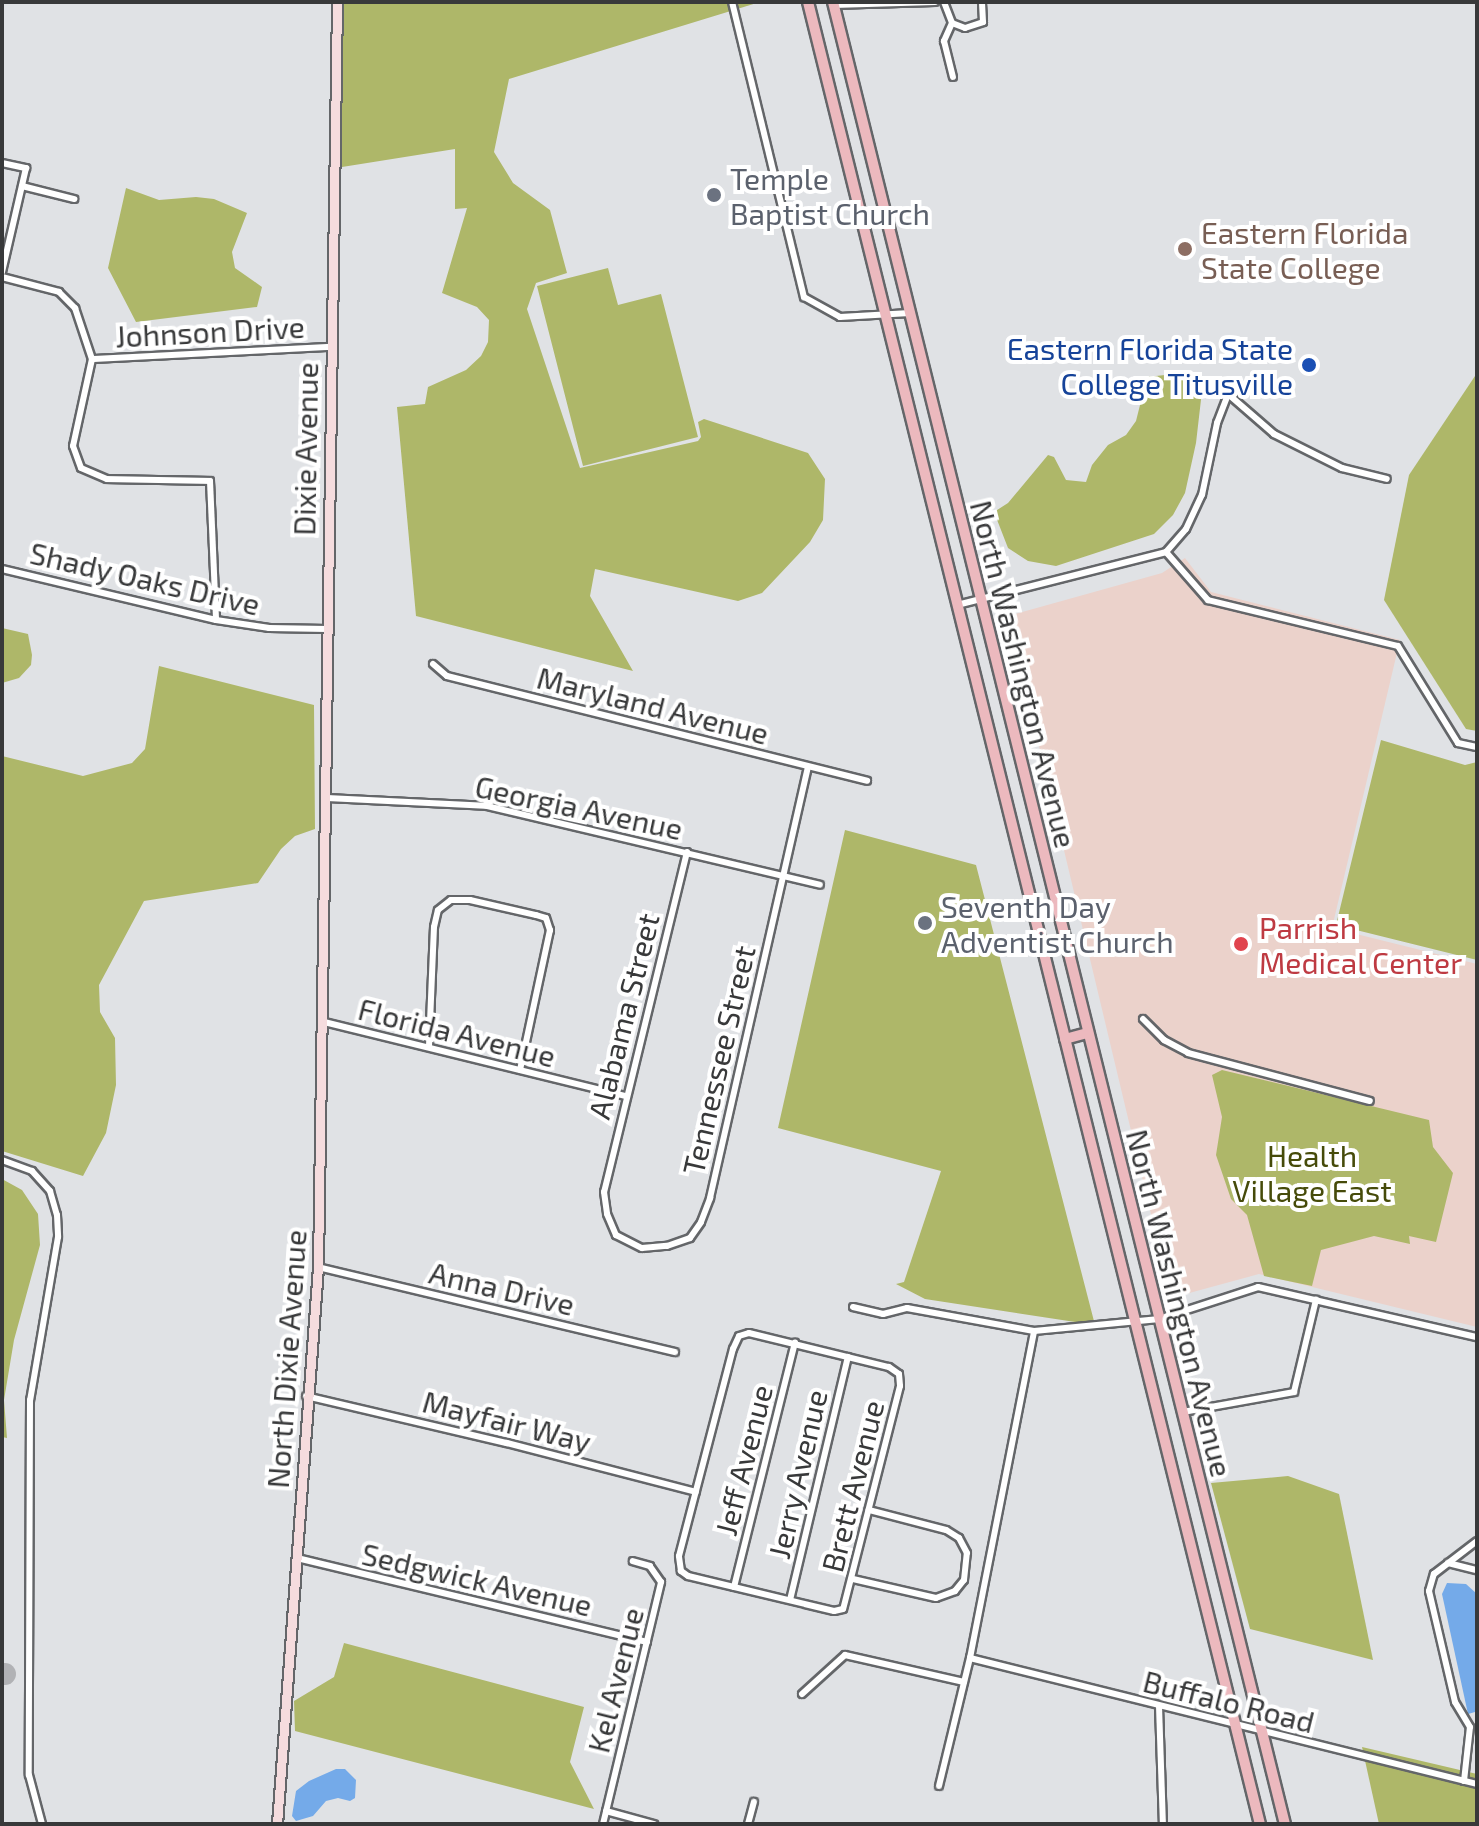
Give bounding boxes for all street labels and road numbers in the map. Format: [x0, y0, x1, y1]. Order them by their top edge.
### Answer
street label: Johnson Drive [114, 308, 306, 354]
street label: Dixie Avenue [285, 362, 325, 536]
street label: North Washington Avenue [963, 496, 1085, 852]
street label: Shady Oaks Drive [26, 534, 264, 622]
street label: Maryland Avenue [533, 659, 773, 751]
street label: Georgia Avenue [472, 767, 686, 847]
street label: Alabama Street [580, 910, 666, 1122]
street label: Tennessee Street [674, 942, 762, 1178]
street label: Florida Avenue [354, 990, 560, 1074]
street label: North Washington Avenue [1119, 1125, 1241, 1481]
street label: North Dixie Avenue [259, 1228, 313, 1490]
street label: Anna Drive [426, 1254, 578, 1322]
street label: Jeff Avenue [707, 1381, 779, 1539]
street label: Mayfair Way [419, 1383, 595, 1459]
street label: Jerry Avenue [760, 1385, 834, 1563]
street label: Brett Avenue [813, 1396, 891, 1576]
street label: Sedgwick Avenue [358, 1535, 596, 1623]
street label: Kel Avenue [579, 1603, 651, 1757]
street label: Buffalo Road [1140, 1662, 1318, 1740]

